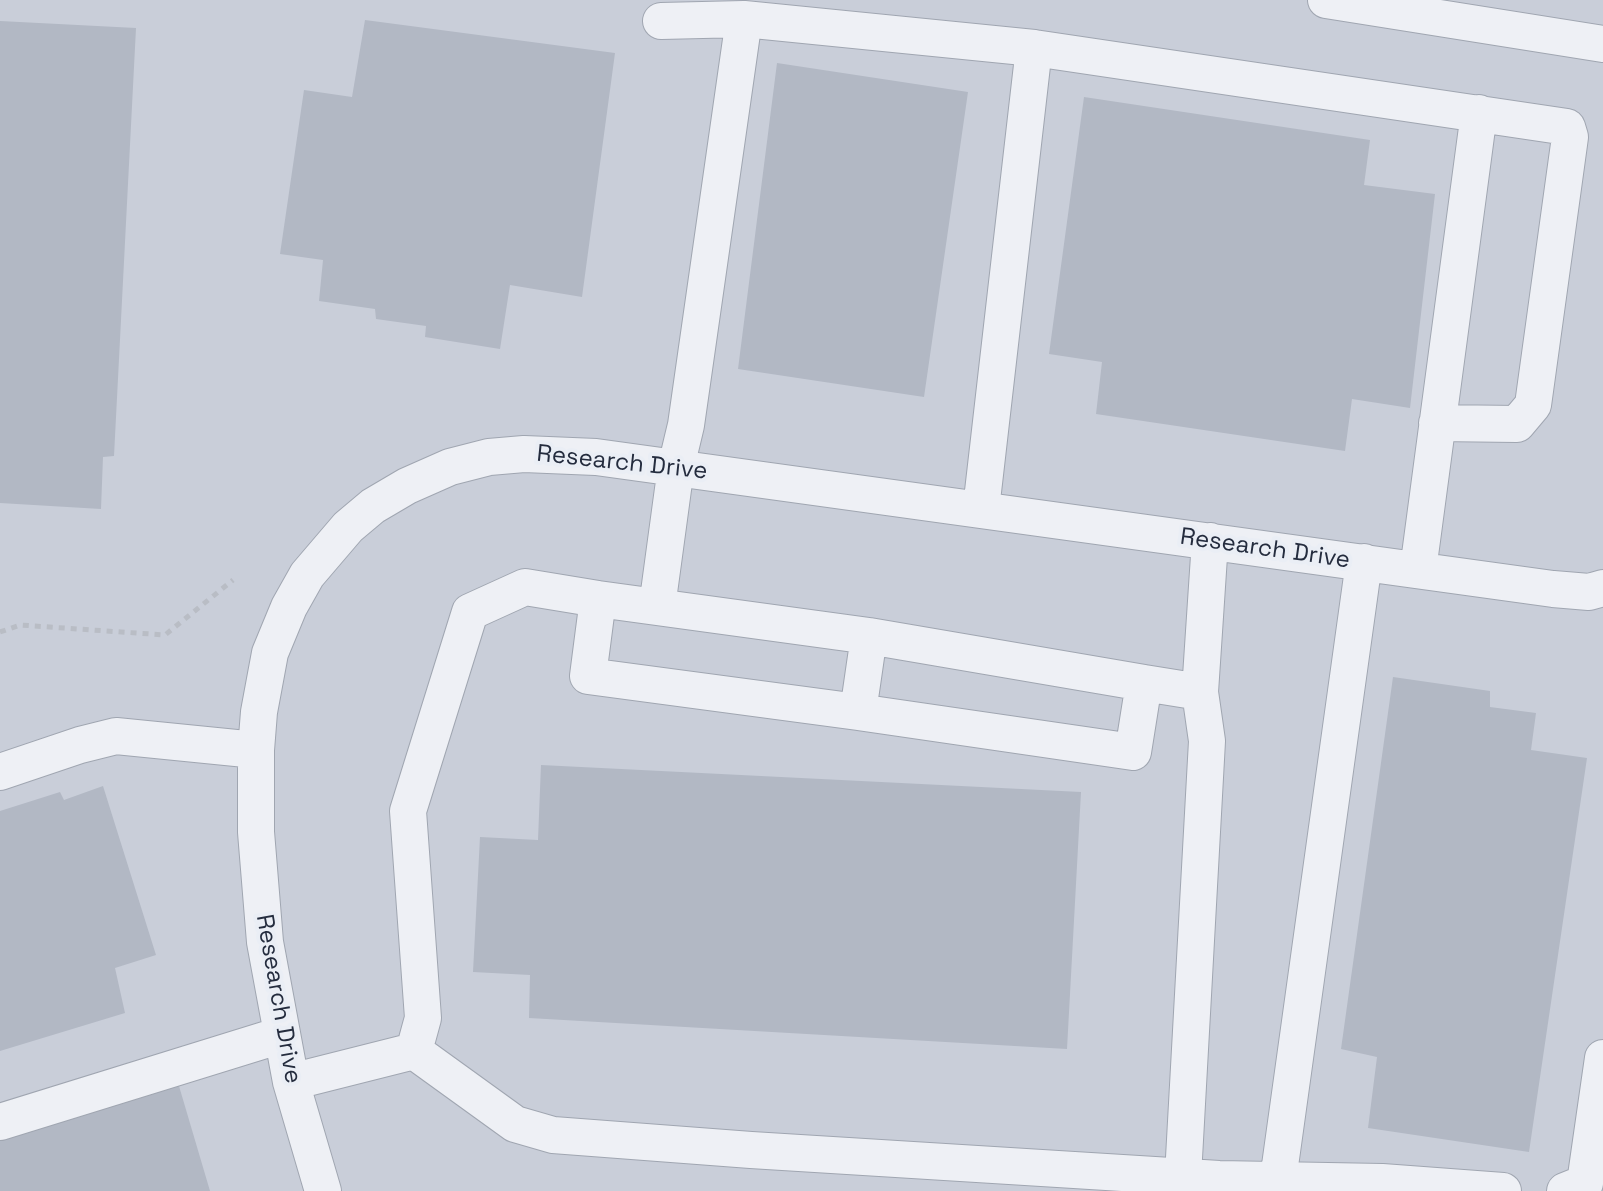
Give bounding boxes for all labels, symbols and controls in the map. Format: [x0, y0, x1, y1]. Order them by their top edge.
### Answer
street label: Research Drive [535, 440, 709, 486]
street label: Research Drive [1178, 523, 1352, 575]
street label: Research Drive [249, 912, 307, 1086]

